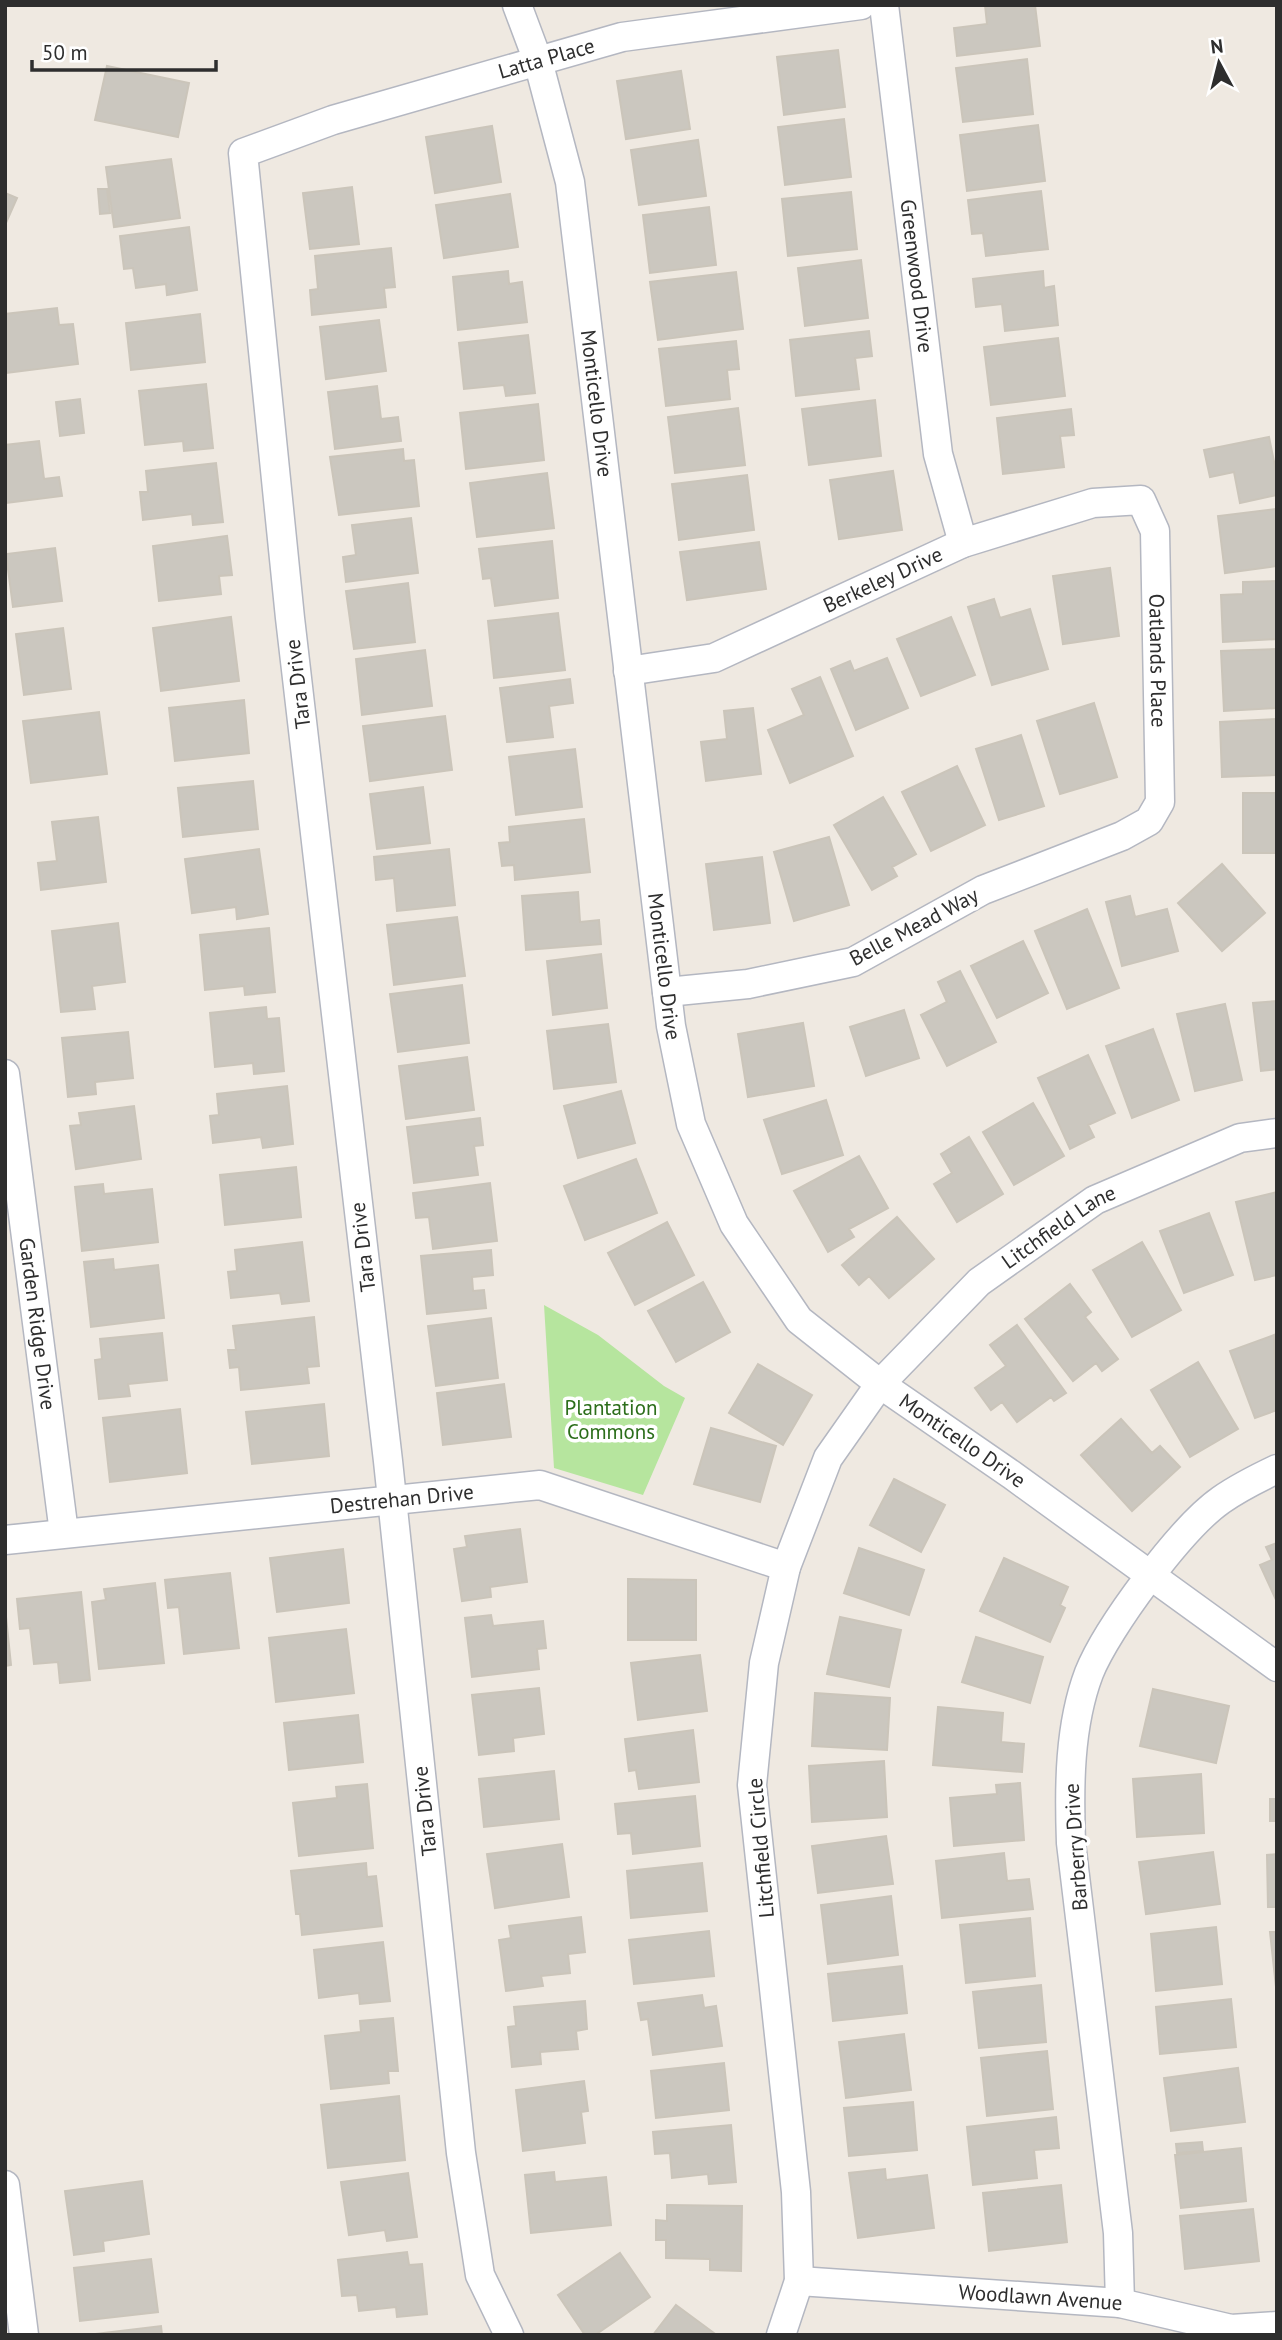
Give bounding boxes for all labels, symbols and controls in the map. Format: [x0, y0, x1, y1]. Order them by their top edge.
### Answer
scale bar [32, 28, 215, 72]
north arrow [1184, 28, 1254, 98]
street label: Latta Place [495, 32, 598, 85]
text: N [1209, 33, 1225, 59]
text: 50 m [42, 39, 88, 66]
street label: Greenwood Drive [894, 198, 940, 354]
street label: Monticello Drive [575, 328, 619, 479]
street label: Berkeley Drive [819, 540, 947, 619]
street label: Oatlands Place [1143, 593, 1173, 728]
street label: Tara Drive [279, 638, 316, 730]
street label: Belle Mead Way [845, 881, 983, 972]
street label: Monticello Drive [642, 891, 688, 1042]
street label: Litchfield Lane [996, 1179, 1120, 1275]
street label: Tara Drive [344, 1201, 381, 1293]
street label: Garden Ridge Drive [13, 1236, 62, 1412]
street label: Monticello Drive [894, 1387, 1031, 1494]
park label: Plantation Commons [565, 1394, 657, 1445]
street label: Destrehan Drive [329, 1478, 475, 1520]
street label: Tara Drive [406, 1765, 443, 1857]
street label: Litchfield Circle [741, 1777, 780, 1919]
street label: Barberry Drive [1058, 1782, 1093, 1912]
street label: Woodlawn Avenue [958, 2278, 1123, 2316]

